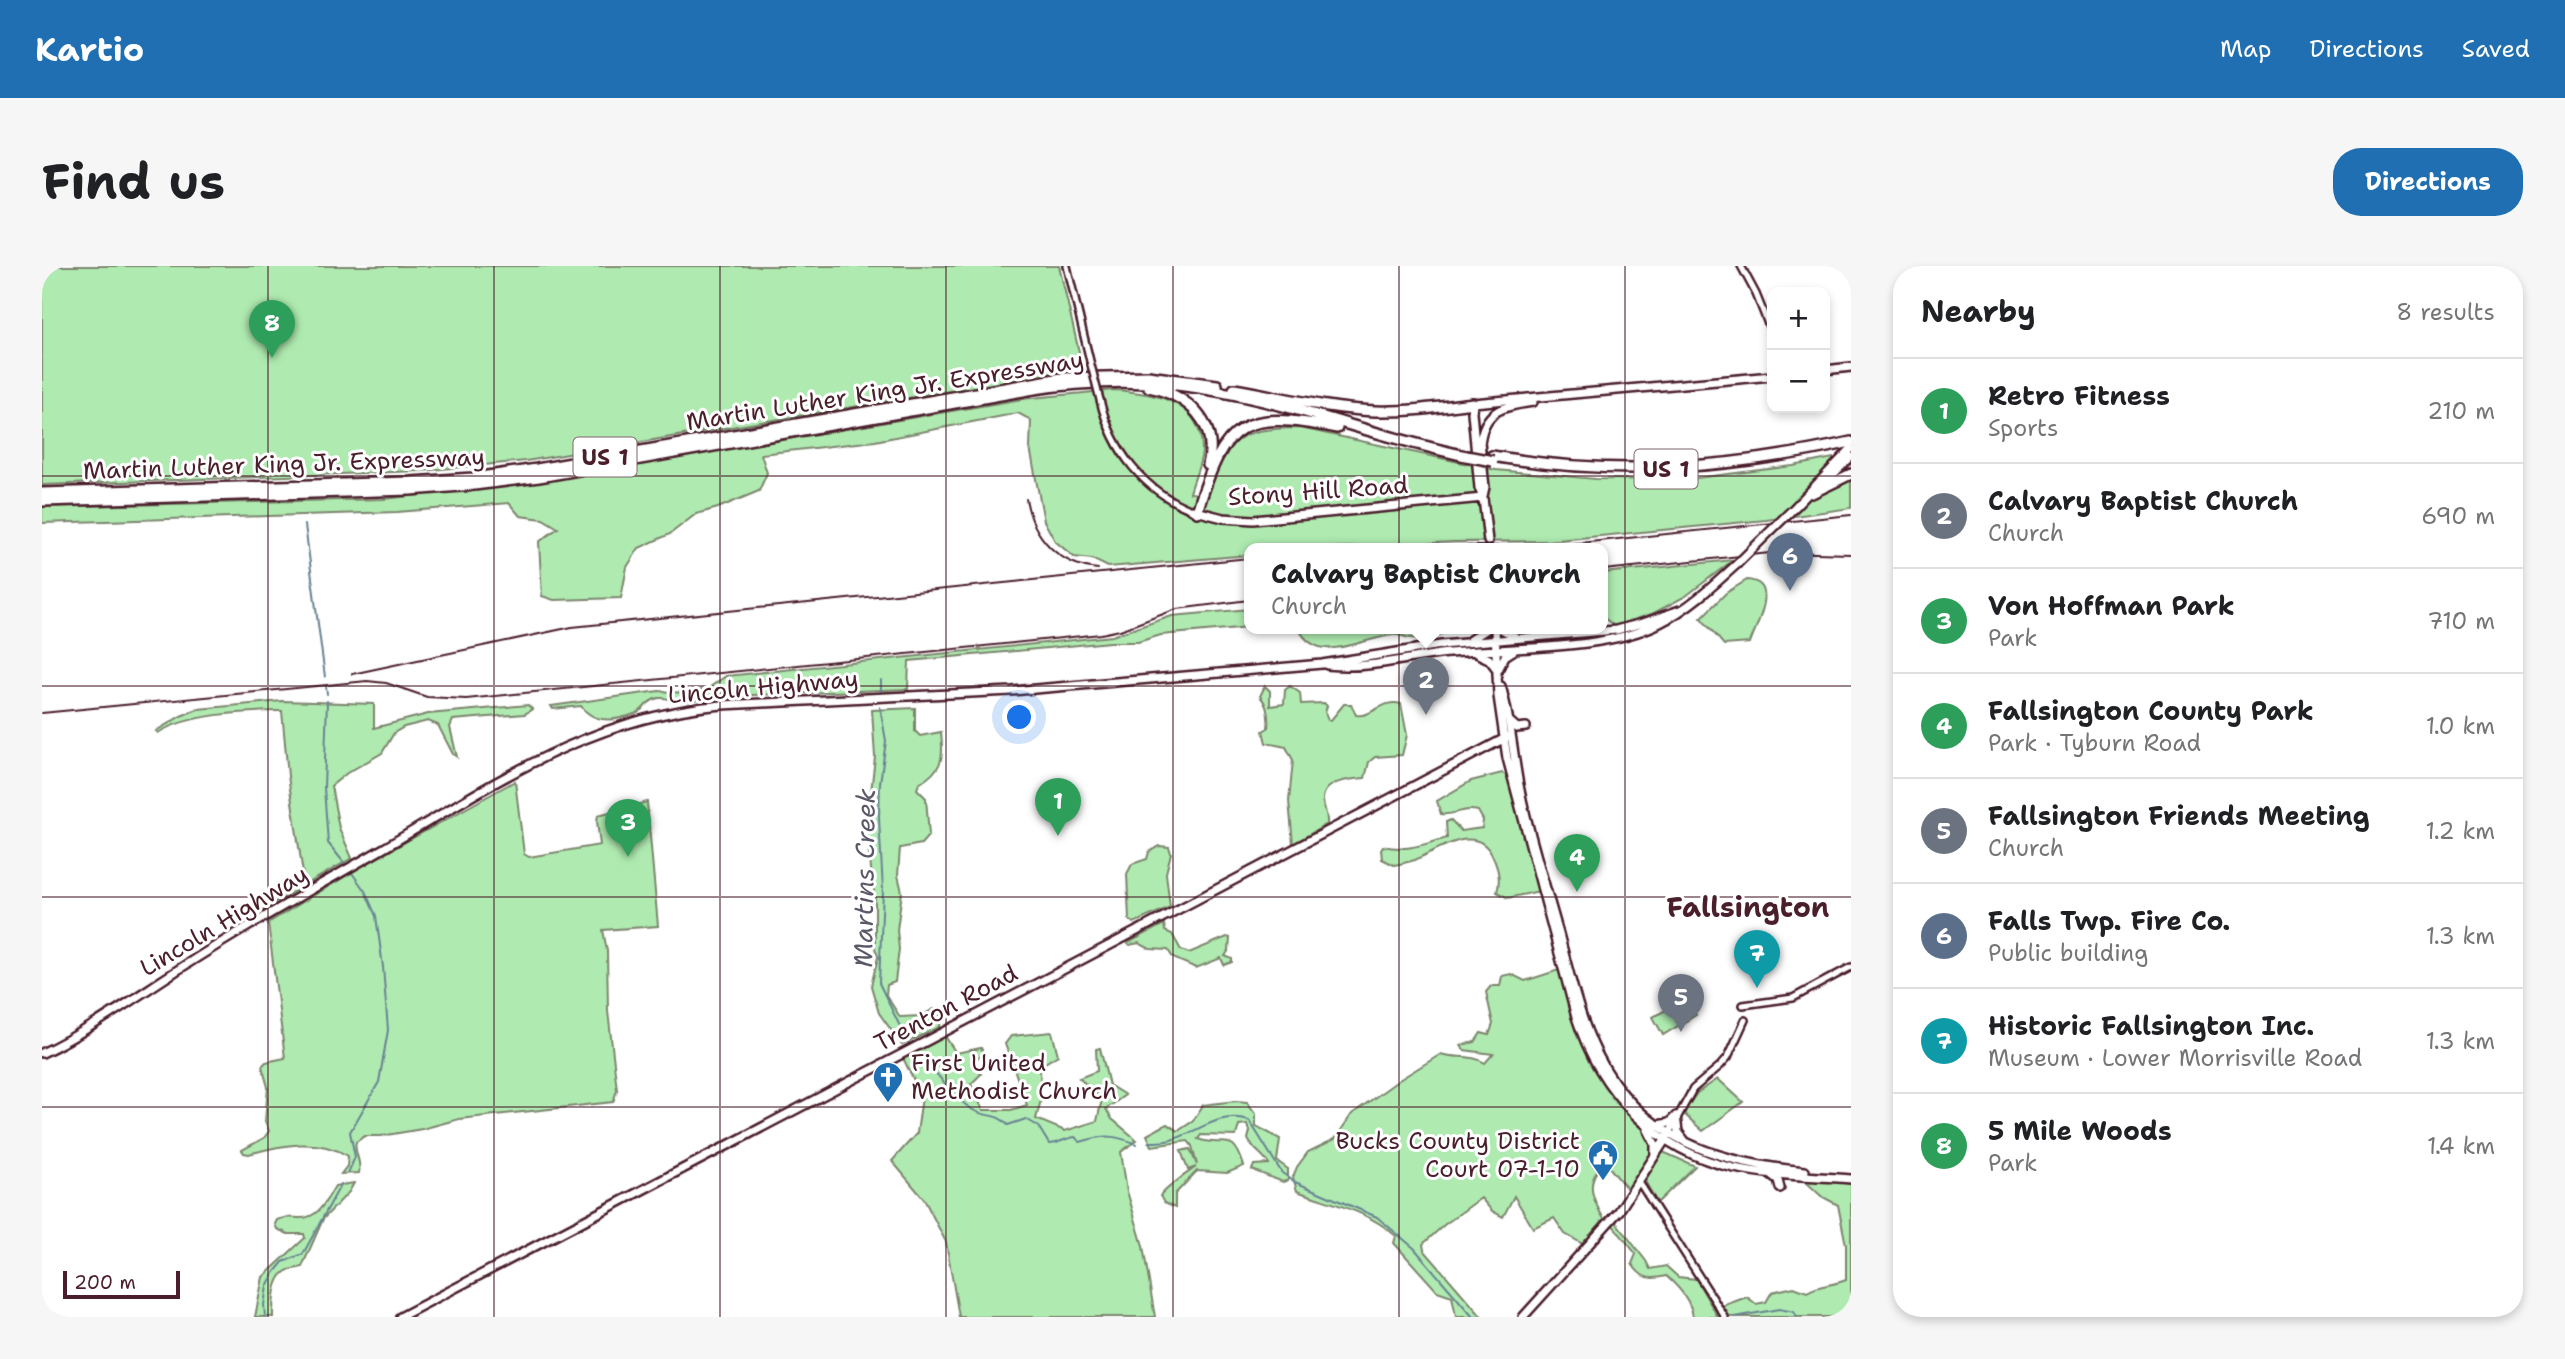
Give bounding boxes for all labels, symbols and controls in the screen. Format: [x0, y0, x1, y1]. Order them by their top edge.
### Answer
text: Kartio [35, 27, 144, 72]
text: Map [2220, 33, 2271, 65]
text: Directions [2309, 33, 2424, 65]
text: Saved [2462, 33, 2530, 65]
button: Directions [2333, 148, 2523, 216]
text: Find us [42, 149, 225, 215]
map controls [1767, 287, 1830, 413]
button: + [1767, 287, 1830, 350]
text: Nearby [1921, 291, 2036, 332]
text: 8 results [2396, 297, 2495, 327]
pin: 8 [249, 300, 295, 358]
street label: Martin Luther King Jr. Expressway [684, 344, 1086, 438]
button: − [1767, 350, 1830, 413]
text: Retro Fitness [1988, 378, 2170, 413]
text: 1 [1939, 396, 1949, 426]
text: 210 m [2427, 396, 2495, 426]
text: Sports [1988, 413, 2059, 443]
road number: US 1 [574, 438, 636, 476]
street label: Martin Luther King Jr. Expressway [83, 441, 485, 487]
road number: US 1 [1634, 450, 1698, 488]
street label: Stony Hill Road [1227, 469, 1409, 513]
text: Calvary Baptist Church [1988, 483, 2298, 518]
text: 2 [1936, 501, 1952, 531]
text: 690 m [2421, 501, 2495, 531]
text: Church [1988, 518, 2064, 548]
pin: 6 [1767, 533, 1813, 591]
popup [1244, 543, 1608, 634]
text: Calvary Baptist Church [1271, 556, 1581, 591]
text: Von Hoffman Park [1988, 588, 2235, 623]
text: Church [1271, 591, 1347, 621]
text: 3 [1936, 606, 1952, 636]
text: 710 m [2427, 606, 2495, 636]
text: Park [1988, 623, 2037, 653]
pin: 2 [1403, 657, 1449, 715]
street label: Lincoln Highway [666, 663, 860, 711]
text: Fallsington County Park [1988, 693, 2314, 728]
your location [1002, 700, 1036, 734]
text: 4 [1936, 711, 1952, 741]
text: 1.0 km [2426, 711, 2495, 741]
text: Park · Tyburn Road [1988, 728, 2201, 758]
pin: 1 [1035, 778, 1081, 836]
water label: Martins Creek [845, 788, 883, 968]
text: Fallsington Friends Meeting [1988, 798, 2370, 833]
pin: 3 [605, 799, 651, 857]
text: 5 [1937, 816, 1951, 846]
text: 1.2 km [2426, 816, 2495, 846]
text: Church [1988, 833, 2064, 863]
pin: 4 [1554, 834, 1600, 892]
street label: Lincoln Highway [134, 858, 314, 984]
district label: Fallsington [1667, 888, 1830, 926]
text: Falls Twp. Fire Co. [1988, 903, 2230, 938]
text: 6 [1936, 921, 1952, 951]
text: 1.3 km [2426, 921, 2495, 951]
pin: 7 [1734, 930, 1780, 988]
text: Public building [1988, 938, 2148, 968]
street label: Trenton Road [869, 957, 1023, 1059]
pin: 5 [1658, 974, 1704, 1032]
text: Historic Fallsington Inc. [1988, 1008, 2314, 1043]
text: 7 [1936, 1026, 1952, 1056]
text: 1.3 km [2426, 1026, 2495, 1056]
text: Museum · Lower Morrisville Road [1988, 1043, 2362, 1073]
place label: First United Methodist Church [911, 1047, 1117, 1107]
church icon: First United Methodist Church [871, 1060, 905, 1104]
text: 5 Mile Woods [1988, 1113, 2172, 1148]
place label: Bucks County District Court 07-1-10 [1335, 1125, 1580, 1185]
text: 8 [1936, 1131, 1952, 1161]
text: 1.4 km [2427, 1131, 2495, 1161]
public building icon: Bucks County District Court 07-1-10 [1586, 1138, 1620, 1182]
text: Park [1988, 1148, 2037, 1178]
scale bar [63, 1268, 180, 1300]
text: 200 m [74, 1270, 136, 1295]

